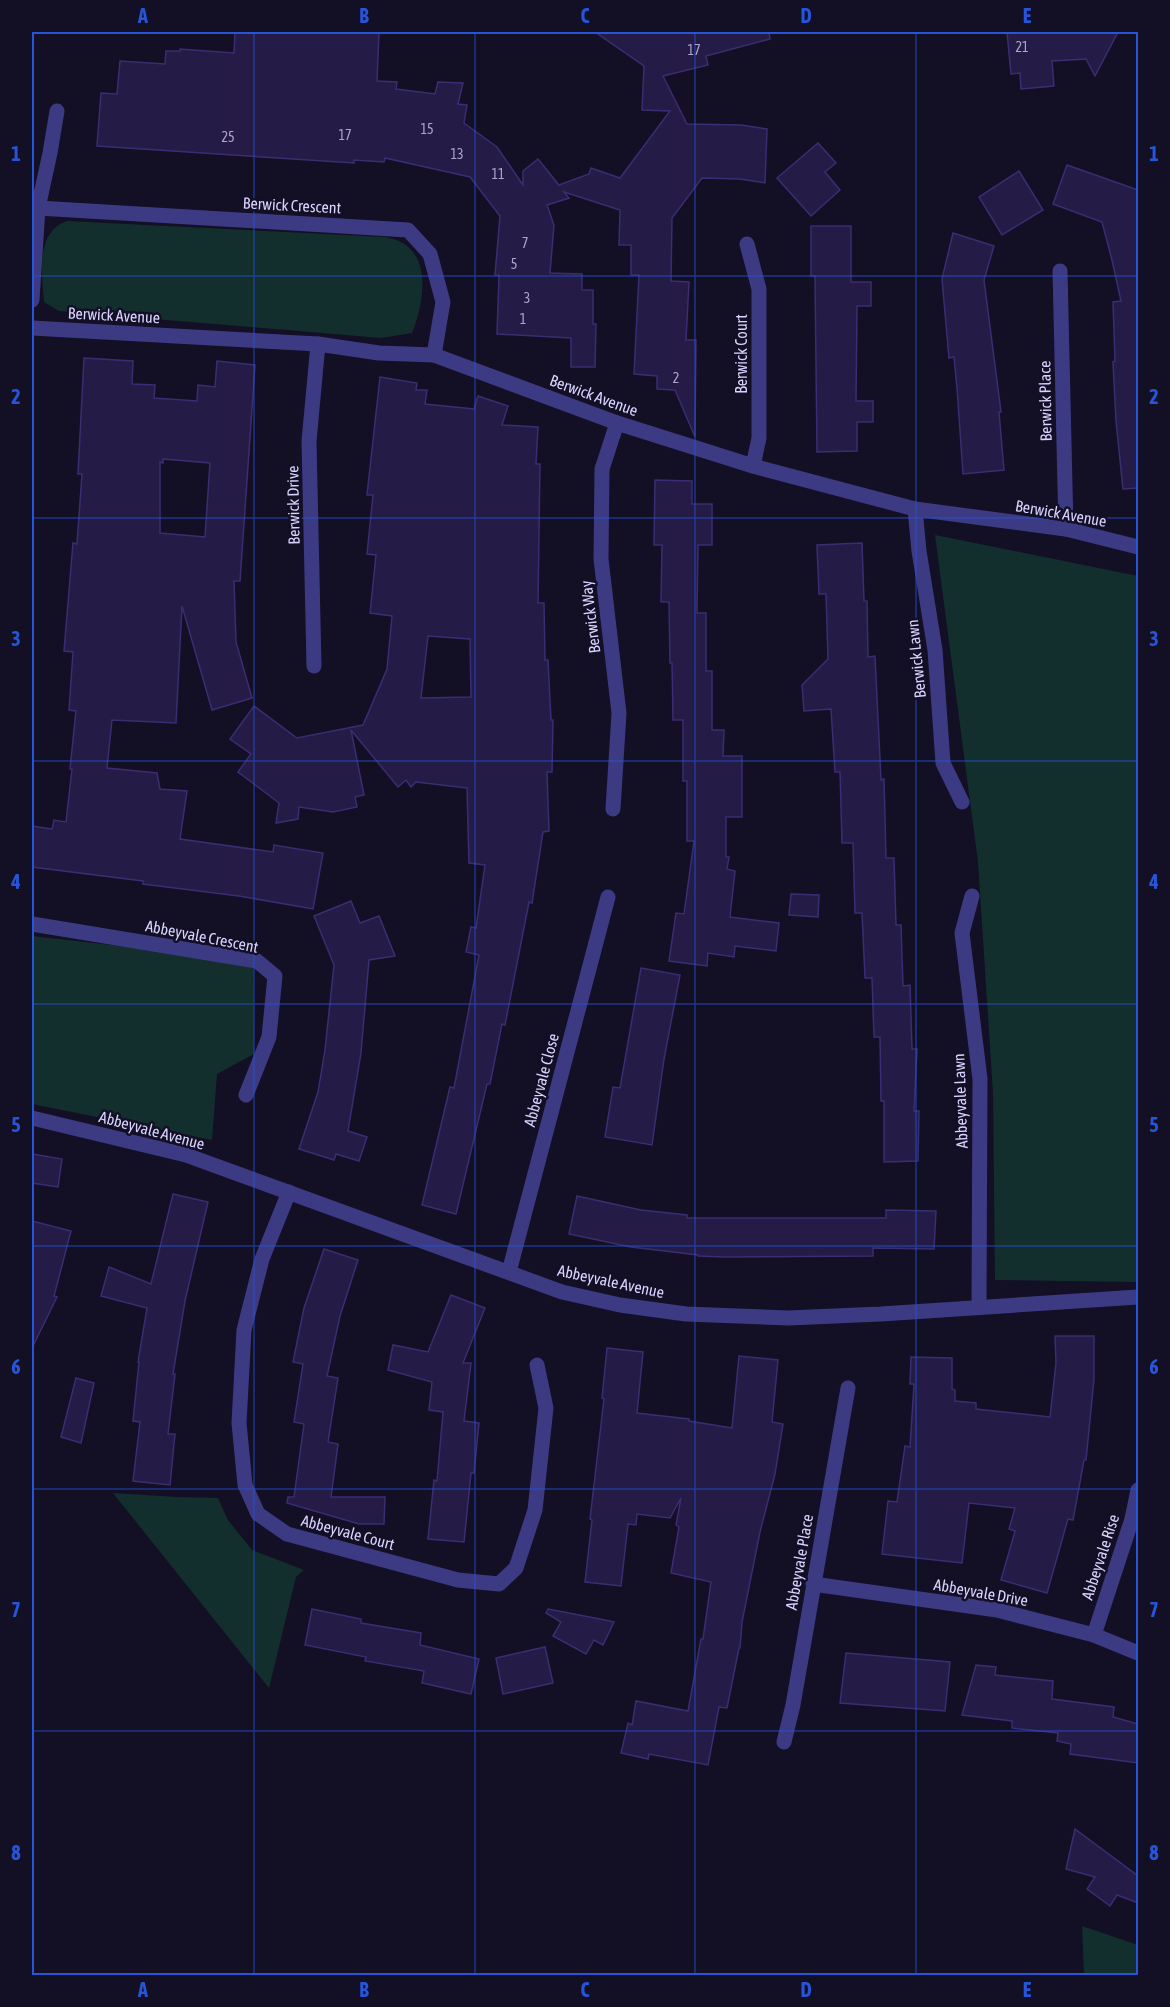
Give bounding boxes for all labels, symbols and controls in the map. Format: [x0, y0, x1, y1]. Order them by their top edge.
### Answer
text: A [137, 4, 148, 27]
text: B [359, 4, 369, 27]
text: C [581, 4, 590, 27]
text: D [800, 4, 812, 27]
text: E [1023, 4, 1032, 27]
house number: 21 [1015, 39, 1029, 55]
house number: 17 [687, 42, 701, 58]
house number: 15 [420, 121, 434, 137]
house number: 17 [338, 127, 352, 143]
house number: 25 [221, 129, 235, 145]
text: 1 [11, 142, 21, 165]
text: 1 [1149, 142, 1159, 165]
house number: 13 [450, 146, 464, 162]
house number: 11 [491, 166, 505, 182]
street label: Berwick Crescent [242, 193, 342, 217]
house number: 7 [522, 235, 528, 251]
house number: 5 [511, 256, 517, 272]
house number: 3 [524, 290, 530, 306]
street label: Berwick Avenue [67, 304, 161, 326]
house number: 1 [520, 311, 526, 327]
street label: Berwick Court [732, 314, 750, 394]
street label: Berwick Place [1035, 361, 1055, 441]
house number: 2 [673, 370, 679, 386]
street label: Berwick Avenue [548, 371, 640, 419]
text: 2 [11, 385, 21, 408]
text: 2 [1149, 385, 1159, 408]
street label: Berwick Drive [283, 465, 303, 545]
street label: Berwick Avenue [1014, 496, 1108, 530]
street label: Berwick Way [577, 579, 604, 654]
street label: Berwick Lawn [903, 619, 929, 699]
text: 3 [11, 627, 21, 650]
text: 3 [1149, 627, 1159, 650]
text: 4 [10, 870, 21, 893]
text: 4 [1148, 870, 1159, 893]
street label: Abbeyvale Crescent [144, 916, 260, 957]
street label: Abbeyvale Close [520, 1031, 563, 1129]
street label: Abbeyvale Lawn [949, 1053, 972, 1149]
street label: Abbeyvale Avenue [97, 1107, 207, 1154]
text: 5 [11, 1113, 21, 1136]
text: 5 [1149, 1113, 1159, 1136]
street label: Abbeyvale Avenue [556, 1261, 666, 1302]
text: 6 [11, 1355, 21, 1378]
text: 6 [1149, 1355, 1159, 1378]
street label: Abbeyvale Court [299, 1511, 397, 1554]
street label: Abbeyvale Rise [1078, 1512, 1123, 1602]
street label: Abbeyvale Place [782, 1513, 817, 1611]
street label: Abbeyvale Drive [932, 1575, 1029, 1610]
text: 7 [11, 1598, 21, 1621]
text: 7 [1149, 1598, 1159, 1621]
text: 8 [11, 1841, 21, 1864]
text: 8 [1149, 1841, 1159, 1864]
text: A [137, 1978, 148, 2001]
text: B [359, 1978, 369, 2001]
text: C [581, 1978, 590, 2001]
text: D [800, 1978, 812, 2001]
text: E [1023, 1978, 1032, 2001]

